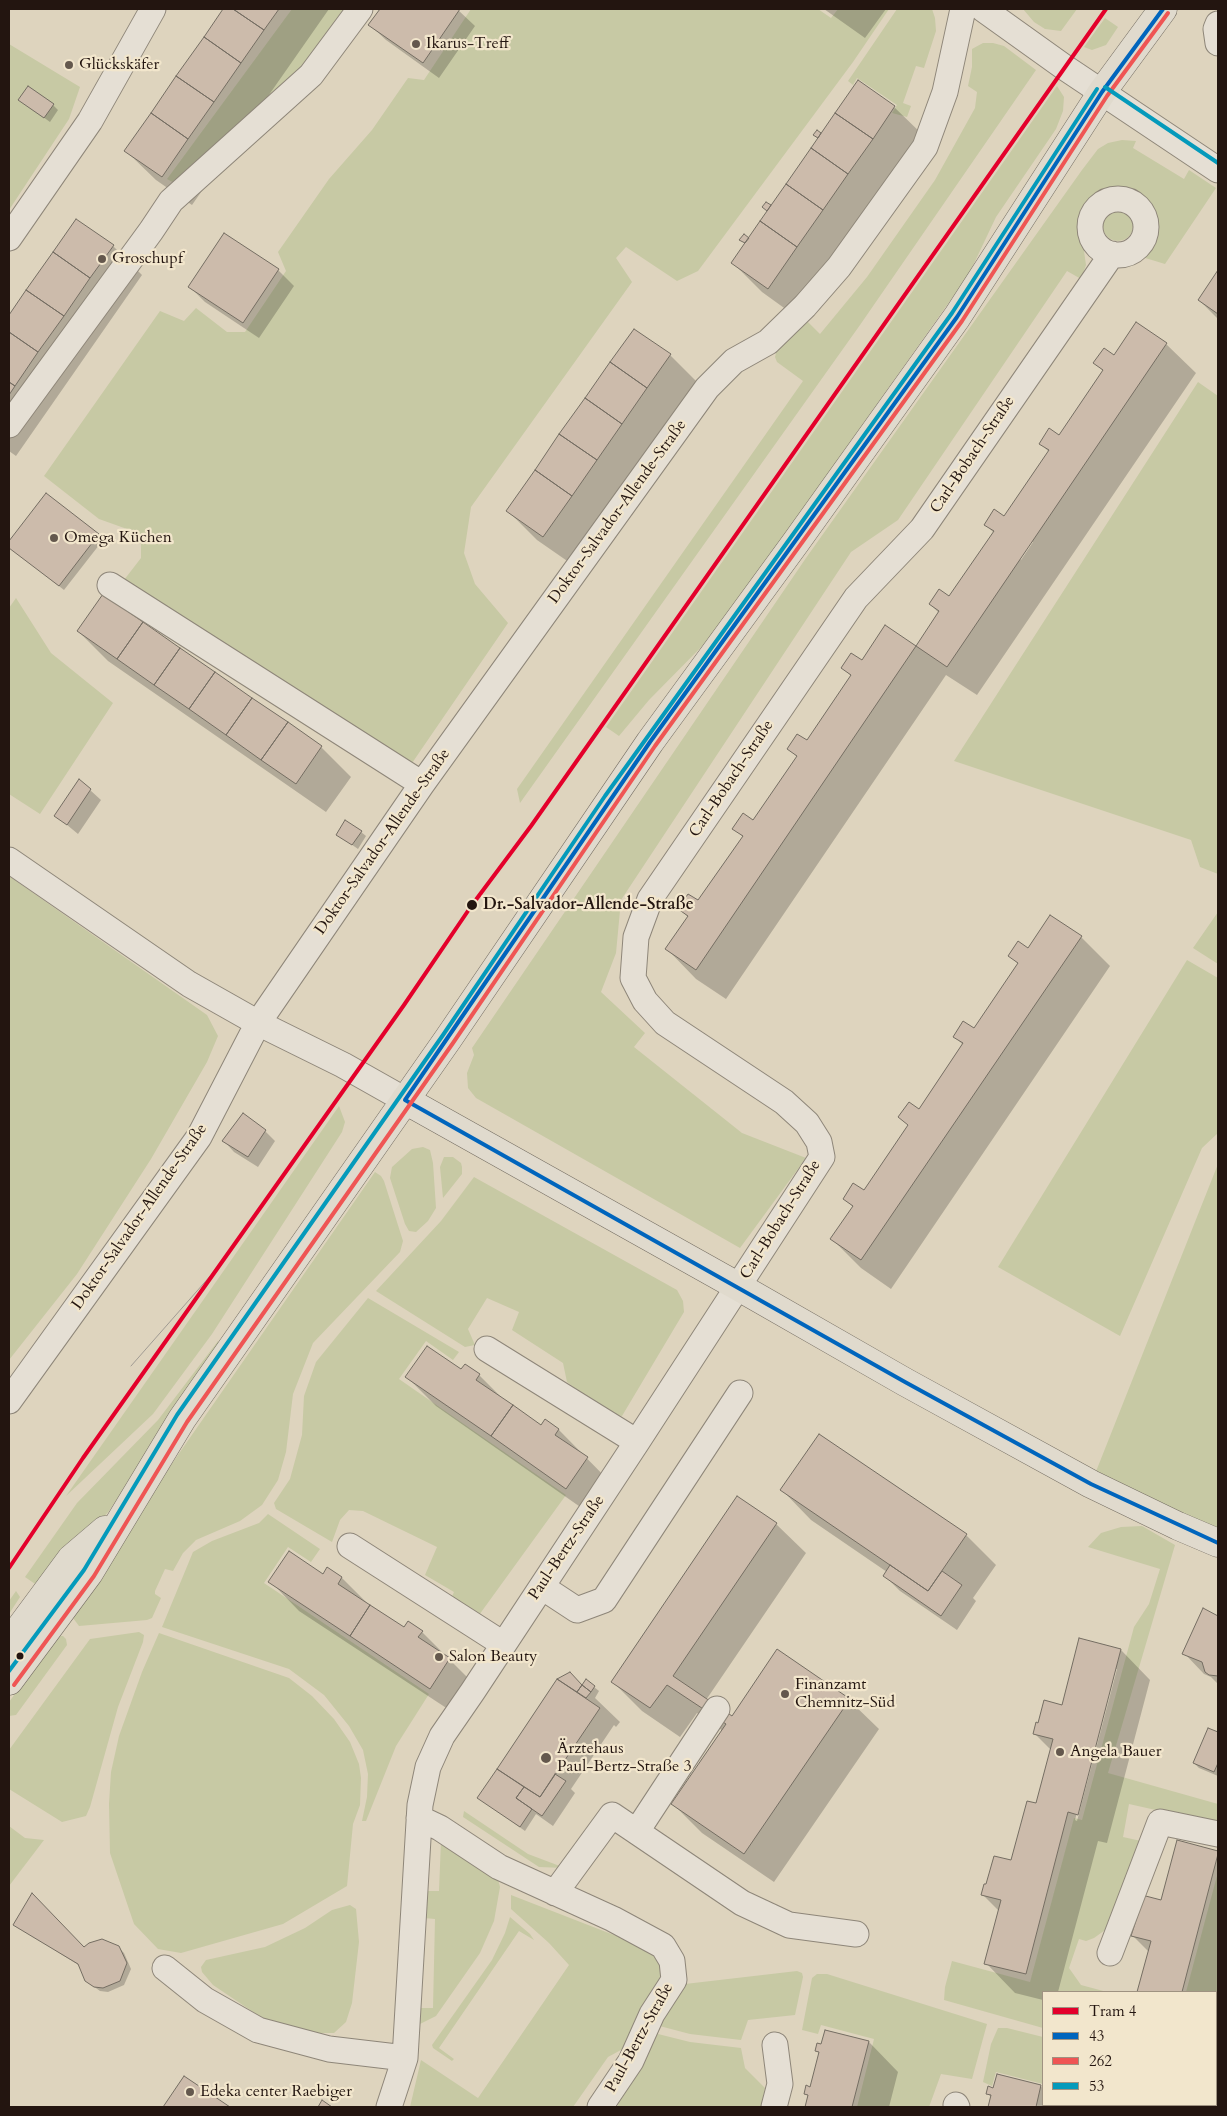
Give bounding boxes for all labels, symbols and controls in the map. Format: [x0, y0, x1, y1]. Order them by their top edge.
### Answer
place label: Ikarus-Treff [426, 34, 508, 54]
marker: Ikarus-Treff [410, 38, 422, 50]
place label: Glückskäfer [79, 55, 159, 75]
marker: Glückskäfer [63, 59, 75, 71]
place label: Groschupf [112, 249, 183, 269]
marker: Groschupf [96, 253, 108, 265]
street label: Carl-Bobach-Straße [927, 393, 1019, 517]
street label: Doktor-Salvador-Allende-Straße [545, 416, 691, 608]
place label: Omega Küchen [64, 528, 172, 548]
marker: Omega Küchen [48, 532, 60, 544]
street label: Carl-Bobach-Straße [686, 717, 778, 841]
street label: Doktor-Salvador-Allende-Straße [311, 745, 455, 939]
place label: Dr.-Salvador-Allende-Straße [483, 895, 694, 915]
marker: Dr.-Salvador-Allende-Straße [465, 898, 479, 912]
street label: Doktor-Salvador-Allende-Straße [68, 1120, 212, 1314]
street label: Carl-Bobach-Straße [737, 1157, 825, 1283]
street label: Paul-Bertz-Straße [525, 1492, 609, 1604]
place label: Salon Beauty [449, 1647, 537, 1667]
unlabelled marker [15, 1651, 25, 1661]
marker: Salon Beauty [433, 1651, 445, 1663]
place label: Finanzamt Chemnitz-Süd [795, 1675, 895, 1713]
marker: Finanzamt Chemnitz-Süd [779, 1688, 791, 1700]
place label: Ärztehaus Paul-Bertz-Straße 3 [557, 1739, 692, 1777]
place label: Angela Bauer [1070, 1742, 1162, 1762]
marker: Angela Bauer [1054, 1746, 1066, 1758]
marker: Ärztehaus Paul-Bertz-Straße 3 [539, 1751, 553, 1765]
street label: Paul-Bertz-Straße [602, 1980, 678, 2096]
legend [1042, 1991, 1217, 2106]
text: Tram 4 [1089, 2001, 1136, 2021]
text: 43 [1089, 2026, 1104, 2046]
text: 262 [1089, 2051, 1112, 2071]
text: 53 [1089, 2076, 1104, 2096]
place label: Edeka center Raebiger [200, 2082, 352, 2102]
marker: Edeka center Raebiger [184, 2086, 196, 2098]

